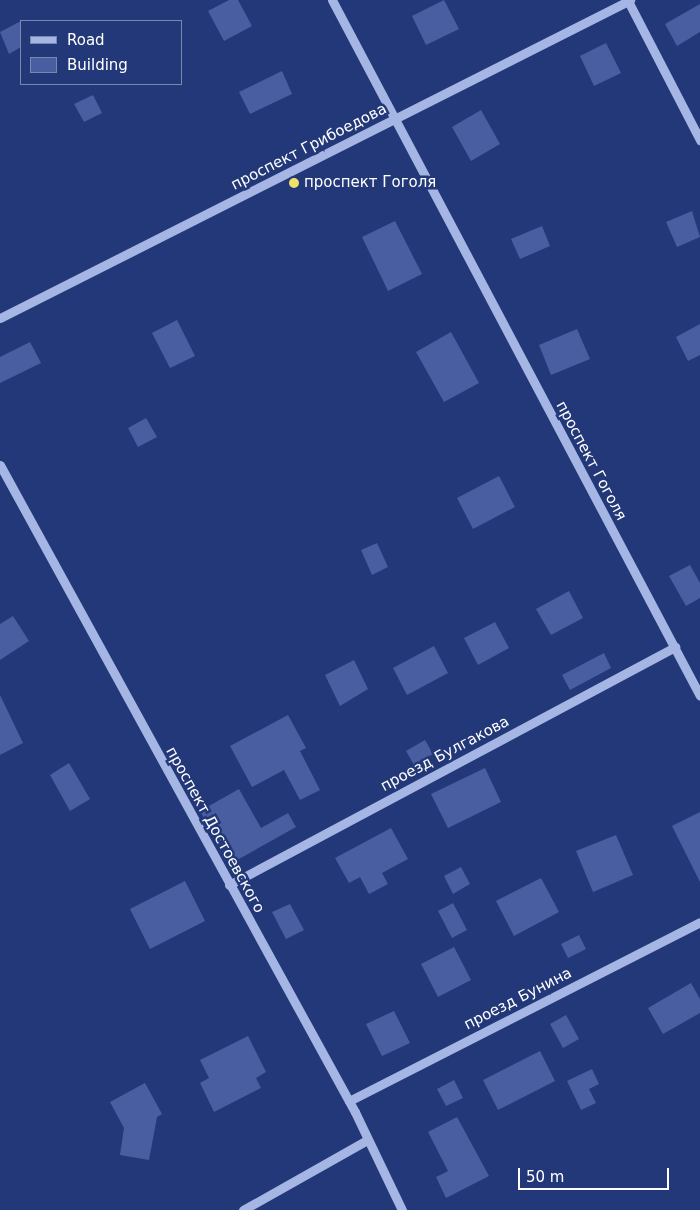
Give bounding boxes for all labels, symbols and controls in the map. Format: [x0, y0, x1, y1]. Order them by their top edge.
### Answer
legend [20, 20, 182, 85]
text: Road [67, 31, 105, 49]
text: Building [67, 56, 128, 74]
street label: проспект Грибоедова [228, 100, 390, 194]
place label: проспект Гоголя [304, 174, 436, 192]
marker: проспект Гоголя [288, 177, 300, 189]
street label: проспект Гоголя [552, 398, 630, 524]
street label: проезд Булгакова [378, 712, 512, 796]
street label: проспект Достоевского [162, 744, 268, 916]
street label: проезд Бунина [461, 964, 575, 1034]
scale bar [520, 1158, 671, 1190]
text: 50 m [526, 1168, 564, 1186]

